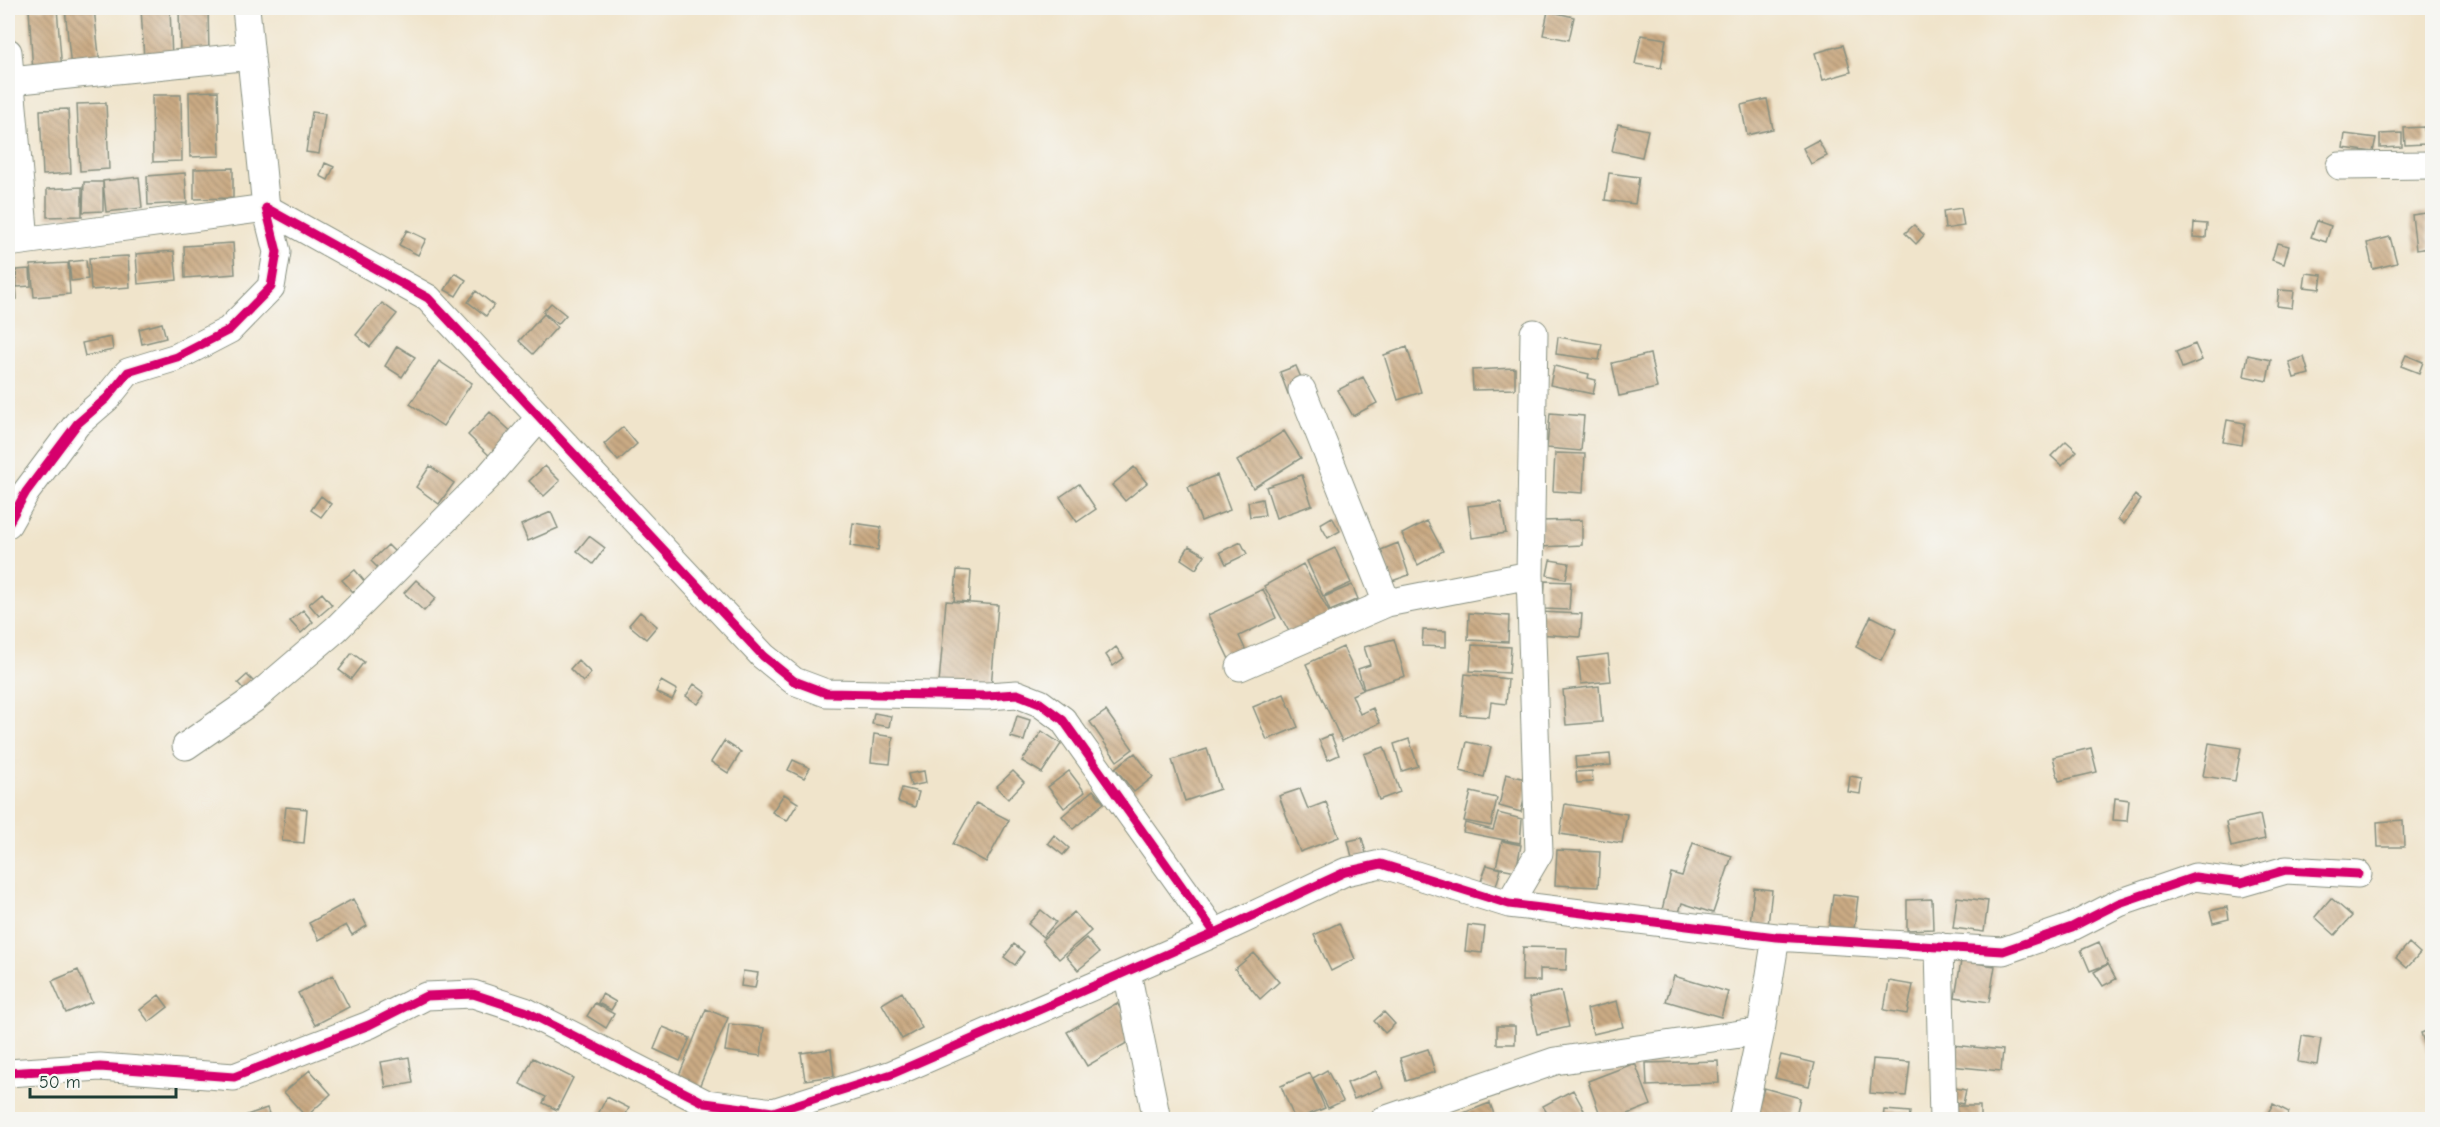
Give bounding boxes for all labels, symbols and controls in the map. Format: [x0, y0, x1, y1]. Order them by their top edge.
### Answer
scale bar [30, 1061, 176, 1099]
text: 50 m [39, 1072, 81, 1093]

